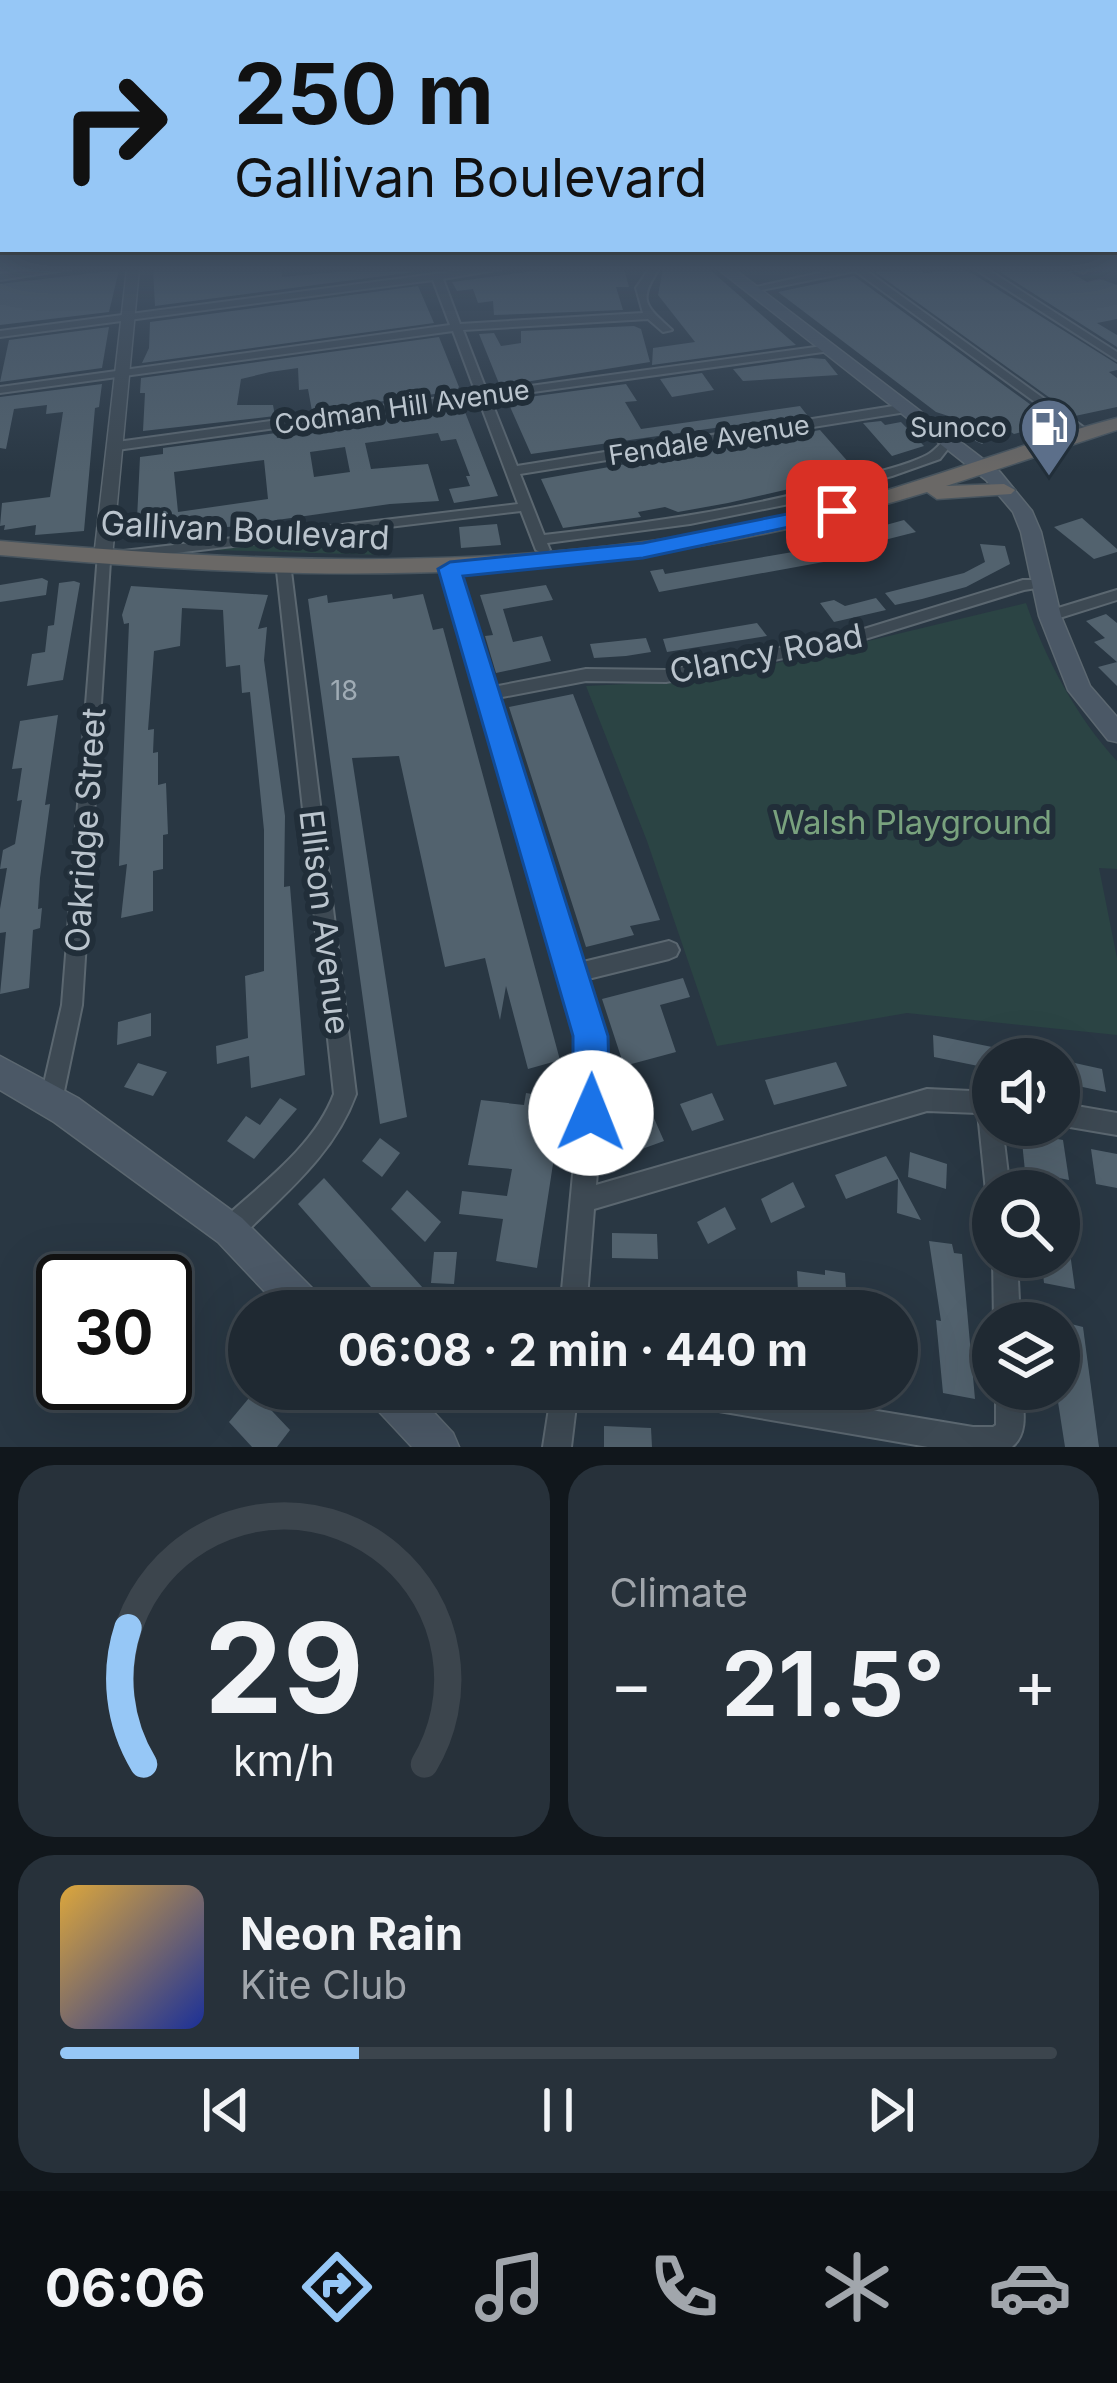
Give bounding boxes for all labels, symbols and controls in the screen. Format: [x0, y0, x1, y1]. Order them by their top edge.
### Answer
text: 250 m [234, 43, 494, 144]
icon: right [36, 48, 192, 204]
text: Gallivan Boulevard [234, 145, 707, 210]
street label: Codman Hill Avenue [272, 373, 532, 441]
fuel station icon: Sunoco [1018, 396, 1080, 478]
street label: Fendale Avenue [606, 408, 812, 472]
place label: Sunoco [910, 411, 1007, 444]
pin [786, 460, 888, 562]
icon: arrive [804, 478, 870, 544]
street label: Gallivan Boulevard [99, 502, 391, 558]
street label: Clancy Road [666, 615, 866, 691]
house number: 18 [330, 674, 358, 707]
street label: Oakridge Street [57, 706, 114, 954]
park label: Walsh Playground [772, 802, 1052, 842]
street label: Ellison Avenue [291, 808, 359, 1036]
map controls [972, 1038, 1080, 1410]
button: sound [972, 1038, 1080, 1146]
position arrow [528, 1050, 654, 1176]
button: search [972, 1170, 1080, 1278]
speed limit sign: 30 [36, 1254, 192, 1410]
button: layers [972, 1302, 1080, 1410]
text: 06:08 · 2 min · 440 m [338, 1322, 808, 1377]
text: Climate [610, 1569, 748, 1616]
text: 29 [204, 1592, 364, 1743]
text: 21.5° [722, 1629, 945, 1738]
text: − [610, 1644, 653, 1724]
text: + [1013, 1644, 1057, 1724]
text: km/h [233, 1734, 335, 1786]
text: Neon Rain [240, 1906, 463, 1961]
text: Kite Club [240, 1961, 407, 2008]
icon: previous [193, 2077, 259, 2143]
icon: pause [525, 2077, 591, 2143]
icon: next [858, 2077, 924, 2143]
icon: directions [295, 2245, 379, 2329]
icon: music [468, 2245, 552, 2329]
icon: phone [642, 2245, 726, 2329]
icon: climate [815, 2245, 899, 2329]
icon: car [988, 2245, 1072, 2329]
text: 06:06 [45, 2255, 206, 2320]

